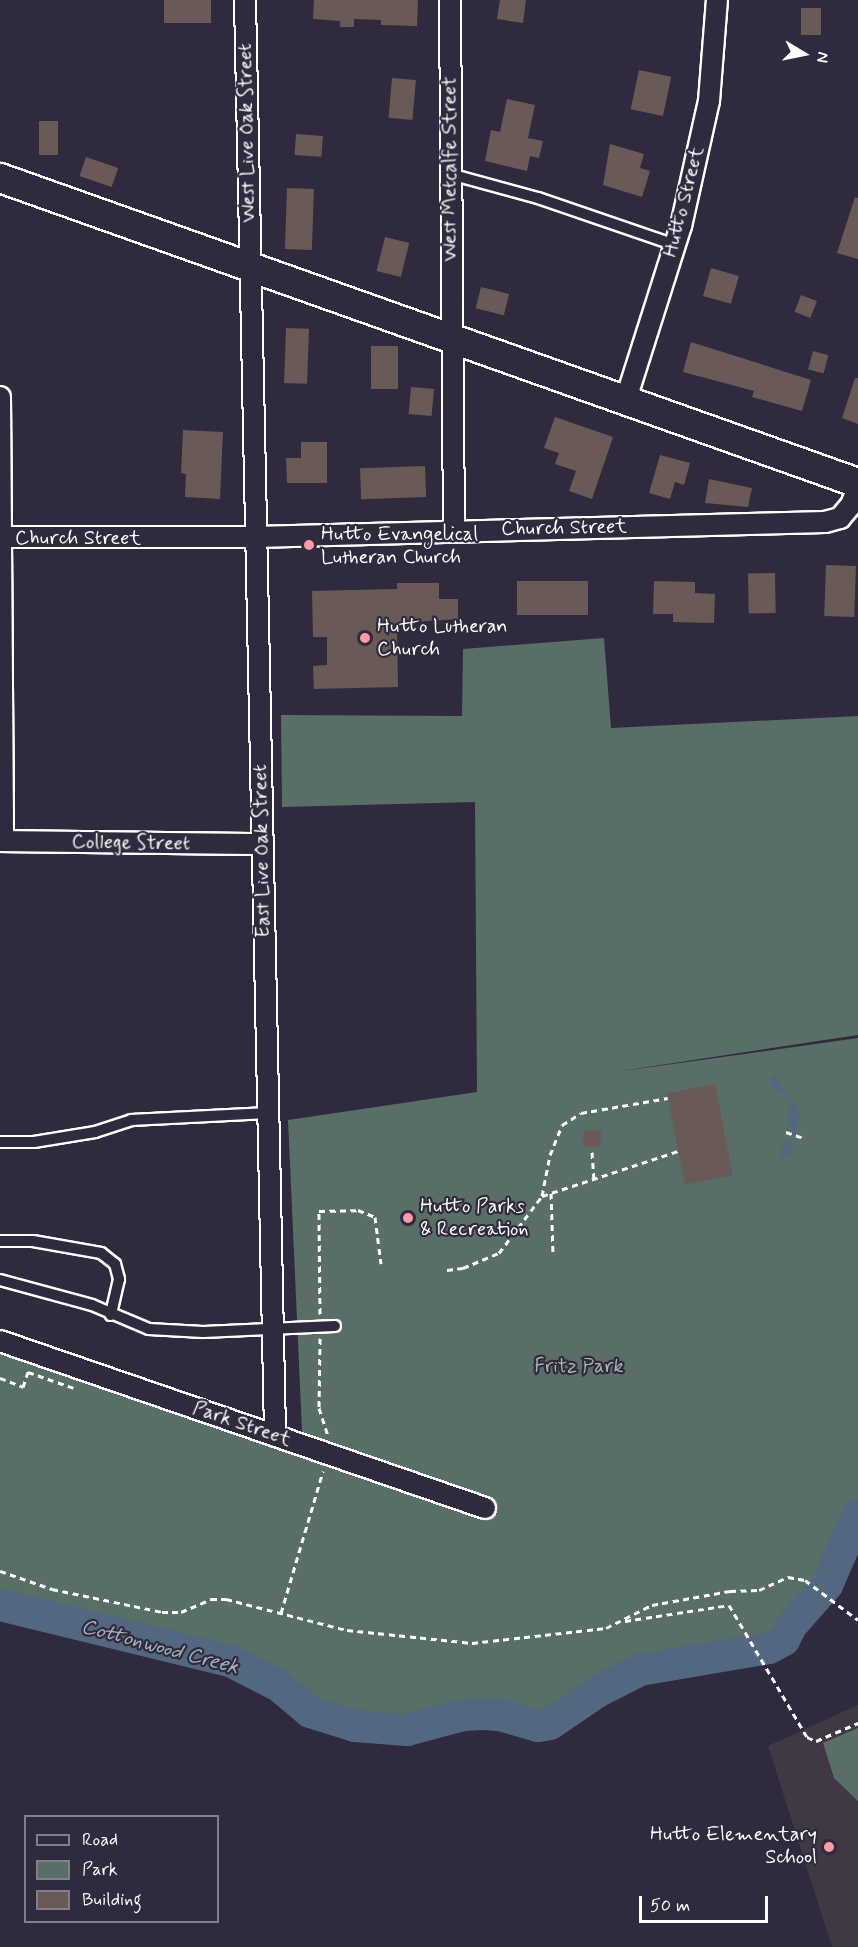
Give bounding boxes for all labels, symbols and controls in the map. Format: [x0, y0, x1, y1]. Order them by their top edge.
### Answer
north arrow [774, 24, 834, 84]
street label: West Live Oak Street [233, 41, 261, 225]
text: N [811, 50, 833, 64]
street label: West Metcalfe Street [438, 77, 462, 261]
street label: Hutto Street [659, 144, 709, 260]
street label: Church Street [501, 515, 627, 541]
place label: Hutto Evangelical Lutheran Church [321, 522, 473, 569]
street label: Church Street [15, 526, 141, 550]
marker: Hutto Evangelical Lutheran Church [302, 538, 316, 552]
place label: Hutto Lutheran Church [377, 614, 509, 661]
marker: Hutto Lutheran Church [358, 631, 372, 645]
street label: East Live Oak Street [248, 762, 276, 940]
street label: College Street [70, 830, 192, 856]
place label: Hutto Parks & Recreation [420, 1194, 529, 1241]
marker: Hutto Parks & Recreation [401, 1211, 415, 1225]
park label: Fritz Park [535, 1354, 623, 1378]
street label: Park Street [190, 1396, 294, 1452]
water label: Cottonwood Creek [79, 1614, 241, 1680]
legend [24, 1815, 219, 1923]
place label: Hutto Elementary School [652, 1823, 817, 1870]
text: Road [82, 1828, 118, 1852]
marker: Hutto Elementary School [822, 1840, 836, 1854]
text: Park [82, 1858, 118, 1882]
scale bar [642, 1884, 771, 1922]
text: Building [82, 1888, 142, 1912]
text: 50 m [650, 1894, 690, 1918]

